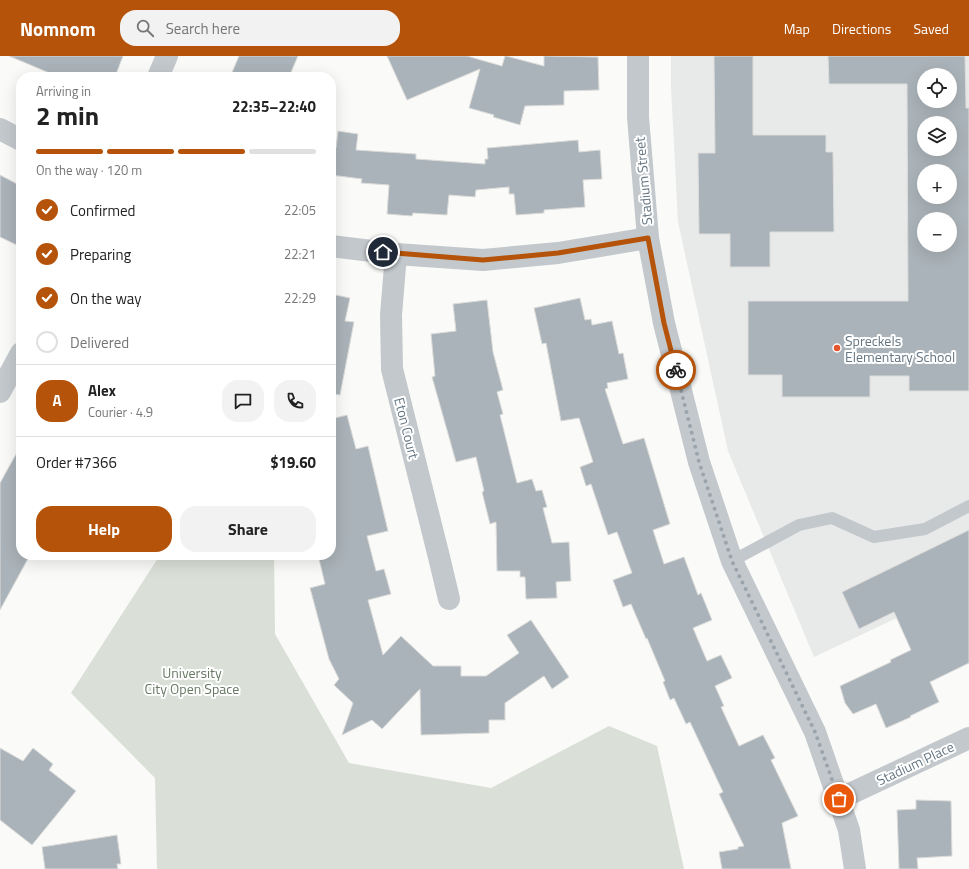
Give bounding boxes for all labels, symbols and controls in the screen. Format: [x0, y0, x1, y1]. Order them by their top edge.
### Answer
search box [120, 10, 400, 46]
text: Nomnom [20, 14, 96, 43]
icon: search [134, 17, 156, 39]
text: Search here [166, 17, 240, 40]
text: Map [784, 18, 810, 39]
text: Directions [832, 18, 891, 39]
text: Saved [913, 18, 949, 39]
map controls [917, 68, 957, 252]
button: locate [917, 68, 957, 108]
text: Arriving in [36, 81, 91, 101]
text: 22:35–22:40 [232, 95, 316, 118]
text: 2 min [36, 96, 99, 135]
button: layers [917, 116, 957, 156]
street label: Stadium Street [629, 136, 657, 226]
text: On the way · 120 m [36, 160, 142, 180]
button: + [917, 164, 957, 204]
icon: check [36, 199, 58, 221]
text: Confirmed [70, 199, 135, 222]
text: 22:05 [284, 200, 316, 220]
button: − [917, 212, 957, 252]
pin [366, 235, 400, 269]
icon: home [372, 241, 394, 263]
icon: check [36, 243, 58, 265]
text: Preparing [70, 243, 131, 266]
text: 22:21 [284, 244, 316, 264]
icon: check [36, 287, 58, 309]
text: On the way [70, 287, 142, 310]
text: 22:29 [284, 288, 316, 308]
place label: Spreckels Elementary School [845, 330, 955, 367]
text: Delivered [70, 331, 129, 354]
marker: Spreckels Elementary School [832, 343, 842, 353]
courier [656, 350, 696, 390]
icon: bike [665, 359, 687, 381]
text: Alex [88, 379, 116, 402]
button: chat [222, 380, 264, 422]
button: phone [274, 380, 316, 422]
text: A [52, 389, 62, 412]
street label: Eton Court [389, 395, 425, 461]
text: Courier · 4.9 [88, 402, 153, 422]
text: Order #7366 [36, 451, 117, 474]
text: $19.60 [270, 451, 316, 474]
button: Help [36, 506, 172, 552]
button: Share [180, 506, 316, 552]
park label: University City Open Space [145, 662, 239, 699]
street label: Stadium Place [873, 736, 957, 790]
pin [822, 782, 856, 816]
icon: bag [828, 788, 850, 810]

